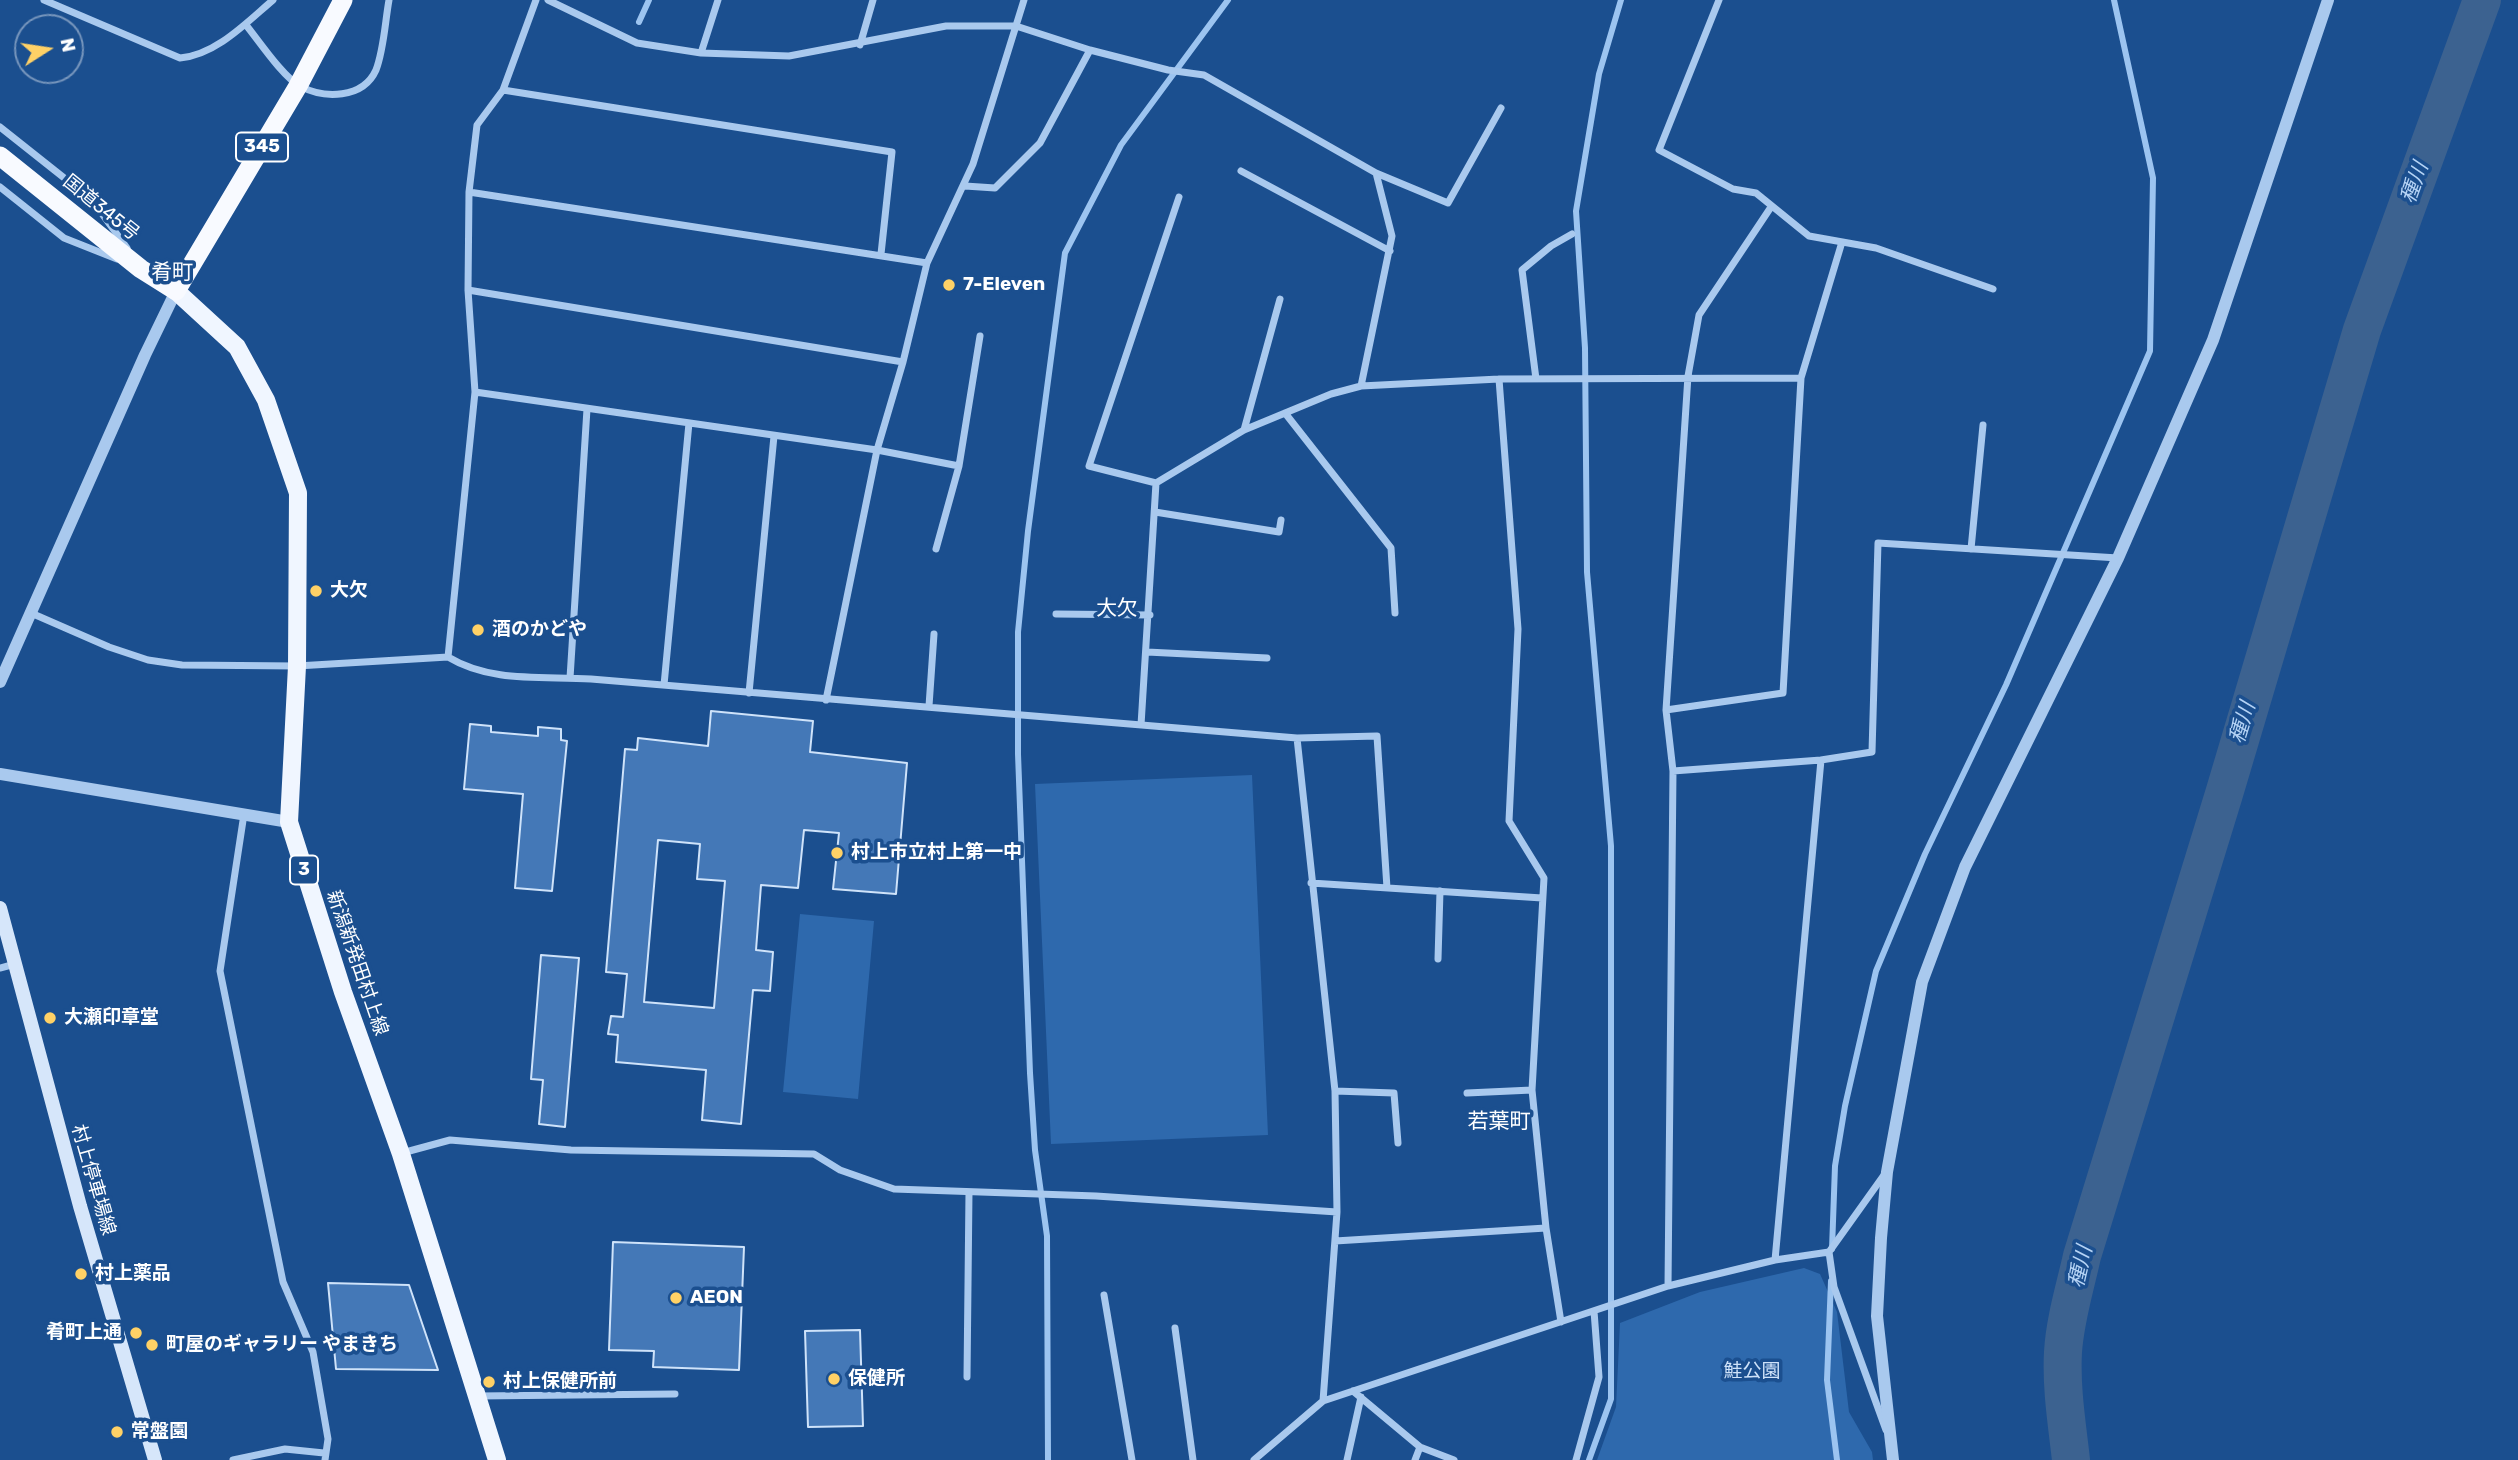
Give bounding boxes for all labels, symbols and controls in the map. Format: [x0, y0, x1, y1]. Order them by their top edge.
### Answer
north arrow [14, 14, 84, 84]
text: N [55, 36, 81, 54]
road number: 345 [236, 132, 288, 162]
water label: 種川 [2396, 159, 2434, 207]
street label: 国道345号 [58, 170, 144, 246]
district label: 肴町 [151, 260, 193, 286]
place label: 7-Eleven [963, 274, 1045, 296]
marker: 7-Eleven [941, 277, 957, 293]
place label: 大欠 [330, 580, 368, 602]
marker: 大欠 [308, 583, 324, 599]
district label: 大欠 [1096, 596, 1138, 622]
place label: 酒のかどや [492, 619, 587, 641]
marker: 酒のかどや [470, 622, 486, 638]
water label: 種川 [2225, 699, 2261, 747]
place label: 村上市立村上第一中 [851, 842, 1022, 864]
marker: 村上市立村上第一中 [829, 845, 845, 861]
road number: 3 [290, 856, 318, 884]
street label: 新潟新発田村上線 [321, 887, 393, 1039]
place label: 大瀬印章堂 [64, 1007, 159, 1029]
marker: 大瀬印章堂 [42, 1010, 58, 1026]
district label: 若葉町 [1468, 1109, 1530, 1135]
street label: 村上停車場線 [66, 1122, 120, 1238]
water label: 種川 [2064, 1244, 2098, 1290]
place label: 村上薬品 [95, 1263, 171, 1285]
marker: 村上薬品 [73, 1266, 89, 1282]
place label: AEON [690, 1287, 743, 1309]
marker: AEON [668, 1290, 684, 1306]
place label: 肴町上通 [46, 1322, 122, 1344]
marker: 肴町上通 [128, 1325, 144, 1341]
place label: 町屋のギャラリー やまきち [166, 1334, 398, 1356]
marker: 町屋のギャラリー やまきち [144, 1337, 160, 1353]
park label: 鮭公園 [1724, 1361, 1780, 1383]
place label: 保健所 [848, 1368, 905, 1390]
place label: 村上保健所前 [503, 1371, 617, 1393]
marker: 保健所 [826, 1371, 842, 1387]
marker: 村上保健所前 [481, 1374, 497, 1390]
place label: 常盤園 [131, 1421, 188, 1443]
marker: 常盤園 [109, 1424, 125, 1440]

